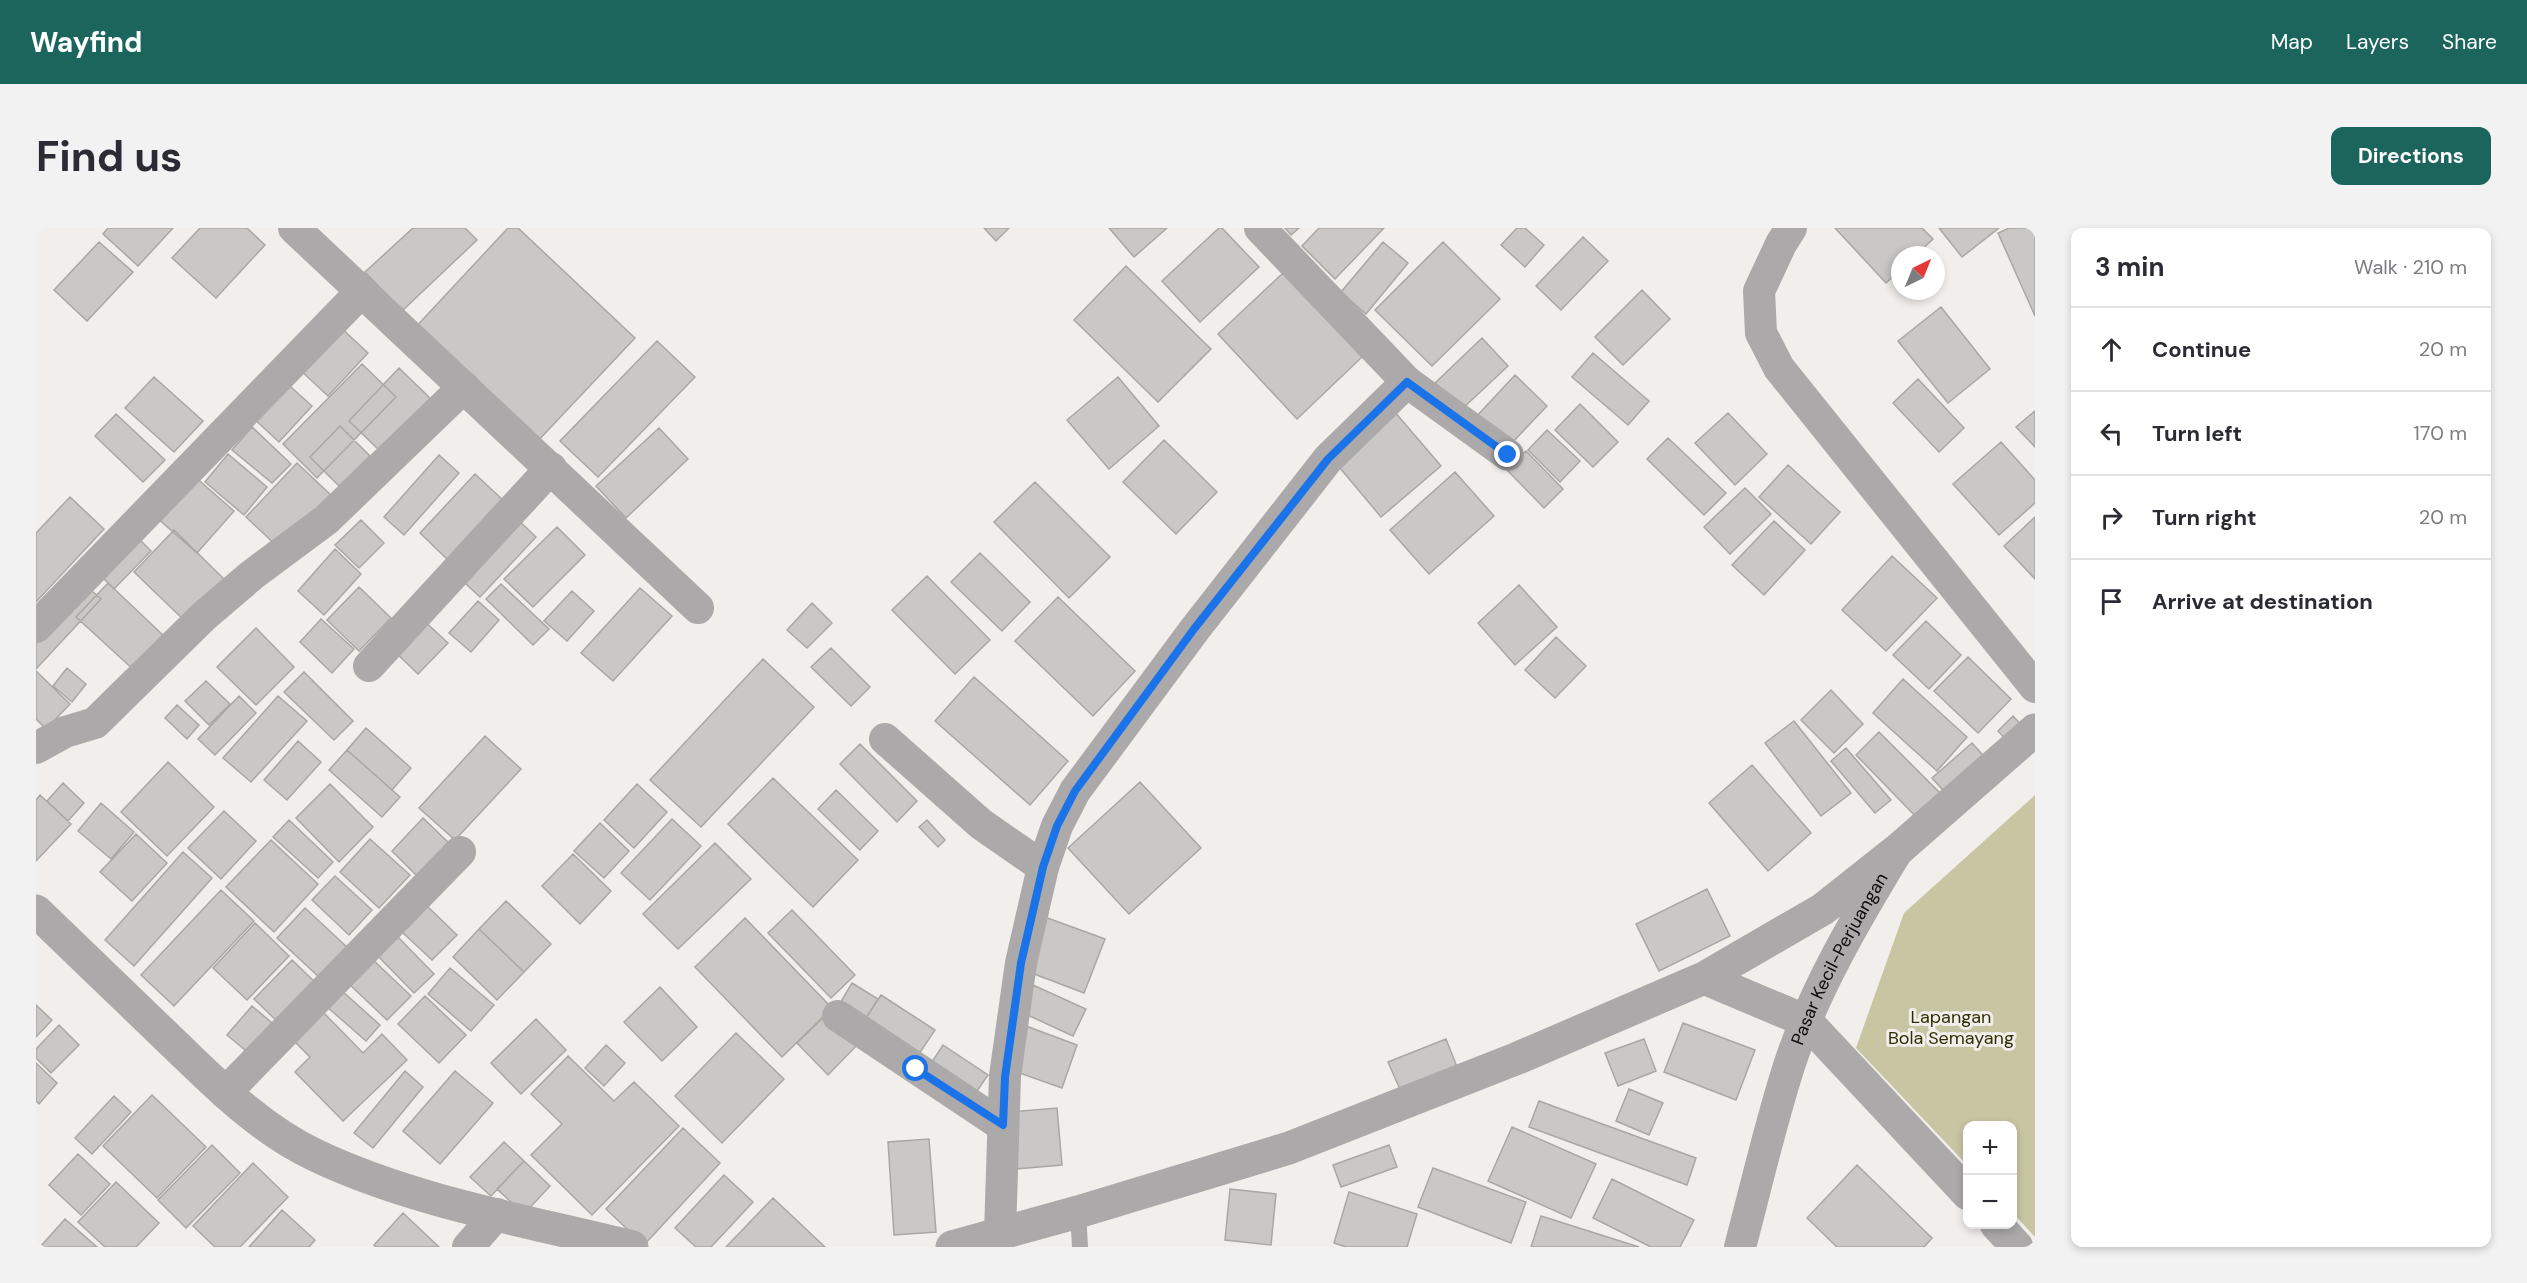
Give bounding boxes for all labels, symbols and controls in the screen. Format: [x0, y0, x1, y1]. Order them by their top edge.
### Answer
text: Wayfind [30, 24, 142, 61]
text: Map [2271, 28, 2313, 56]
text: Layers [2346, 28, 2409, 56]
text: Share [2442, 28, 2497, 56]
button: Directions [2331, 127, 2491, 185]
text: Find us [36, 129, 182, 184]
north arrow [1891, 246, 1945, 300]
text: 3 min [2095, 250, 2164, 284]
text: Walk · 210 m [2354, 254, 2467, 280]
icon: ahead [2095, 333, 2128, 366]
text: Continue [2152, 335, 2251, 364]
text: 20 m [2419, 336, 2467, 362]
icon: left [2095, 417, 2128, 450]
text: Turn left [2152, 419, 2242, 448]
text: 170 m [2414, 420, 2467, 446]
route end [1494, 441, 1520, 467]
icon: right [2095, 501, 2128, 534]
text: Turn right [2152, 503, 2257, 532]
text: 20 m [2419, 504, 2467, 530]
icon: arrive [2095, 585, 2128, 618]
text: Arrive at destination [2152, 587, 2373, 616]
street label: Pasar Kecil-Perjuangan [1785, 868, 1893, 1048]
park label: Lapangan Bola Semayang [1888, 1005, 2014, 1050]
route start [902, 1055, 928, 1081]
map controls [1963, 1121, 2017, 1229]
button: + [1963, 1121, 2017, 1175]
button: − [1963, 1175, 2017, 1229]

